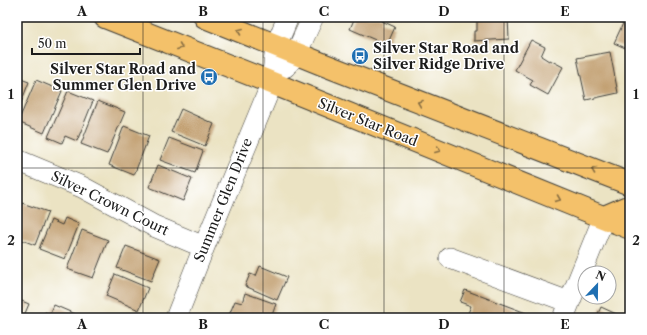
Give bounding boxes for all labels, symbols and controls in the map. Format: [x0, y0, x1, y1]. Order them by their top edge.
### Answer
text: A [76, 3, 88, 19]
text: B [198, 3, 208, 19]
text: C [319, 3, 329, 19]
text: D [438, 3, 450, 19]
text: E [560, 3, 570, 19]
one-way arrow [237, 28, 244, 36]
scale bar [32, 30, 140, 56]
text: 50 m [38, 36, 67, 51]
place label: Silver Star Road and Silver Ridge Drive [373, 39, 520, 73]
one-way arrow [177, 42, 184, 50]
bus stop icon: Silver Star Road and Silver Ridge Drive [350, 46, 370, 66]
place label: Silver Star Road and Summer Glen Drive [50, 60, 197, 94]
bus stop icon: Silver Star Road and Summer Glen Drive [199, 67, 219, 87]
text: 1 [8, 86, 14, 102]
text: 1 [633, 86, 639, 102]
street label: Silver Star Road [316, 94, 421, 150]
one-way arrow [417, 99, 424, 107]
street label: Summer Glen Drive [190, 135, 256, 265]
one-way arrow [434, 146, 441, 154]
street label: Silver Crown Court [48, 167, 172, 239]
one-way arrow [590, 167, 597, 175]
one-way arrow [555, 194, 562, 202]
text: 2 [7, 232, 15, 248]
text: 2 [632, 232, 640, 248]
north arrow [577, 265, 617, 305]
text: N [594, 267, 608, 284]
text: A [76, 316, 88, 332]
text: B [198, 316, 208, 332]
text: C [319, 316, 329, 332]
text: D [438, 316, 450, 332]
text: E [560, 316, 570, 332]

